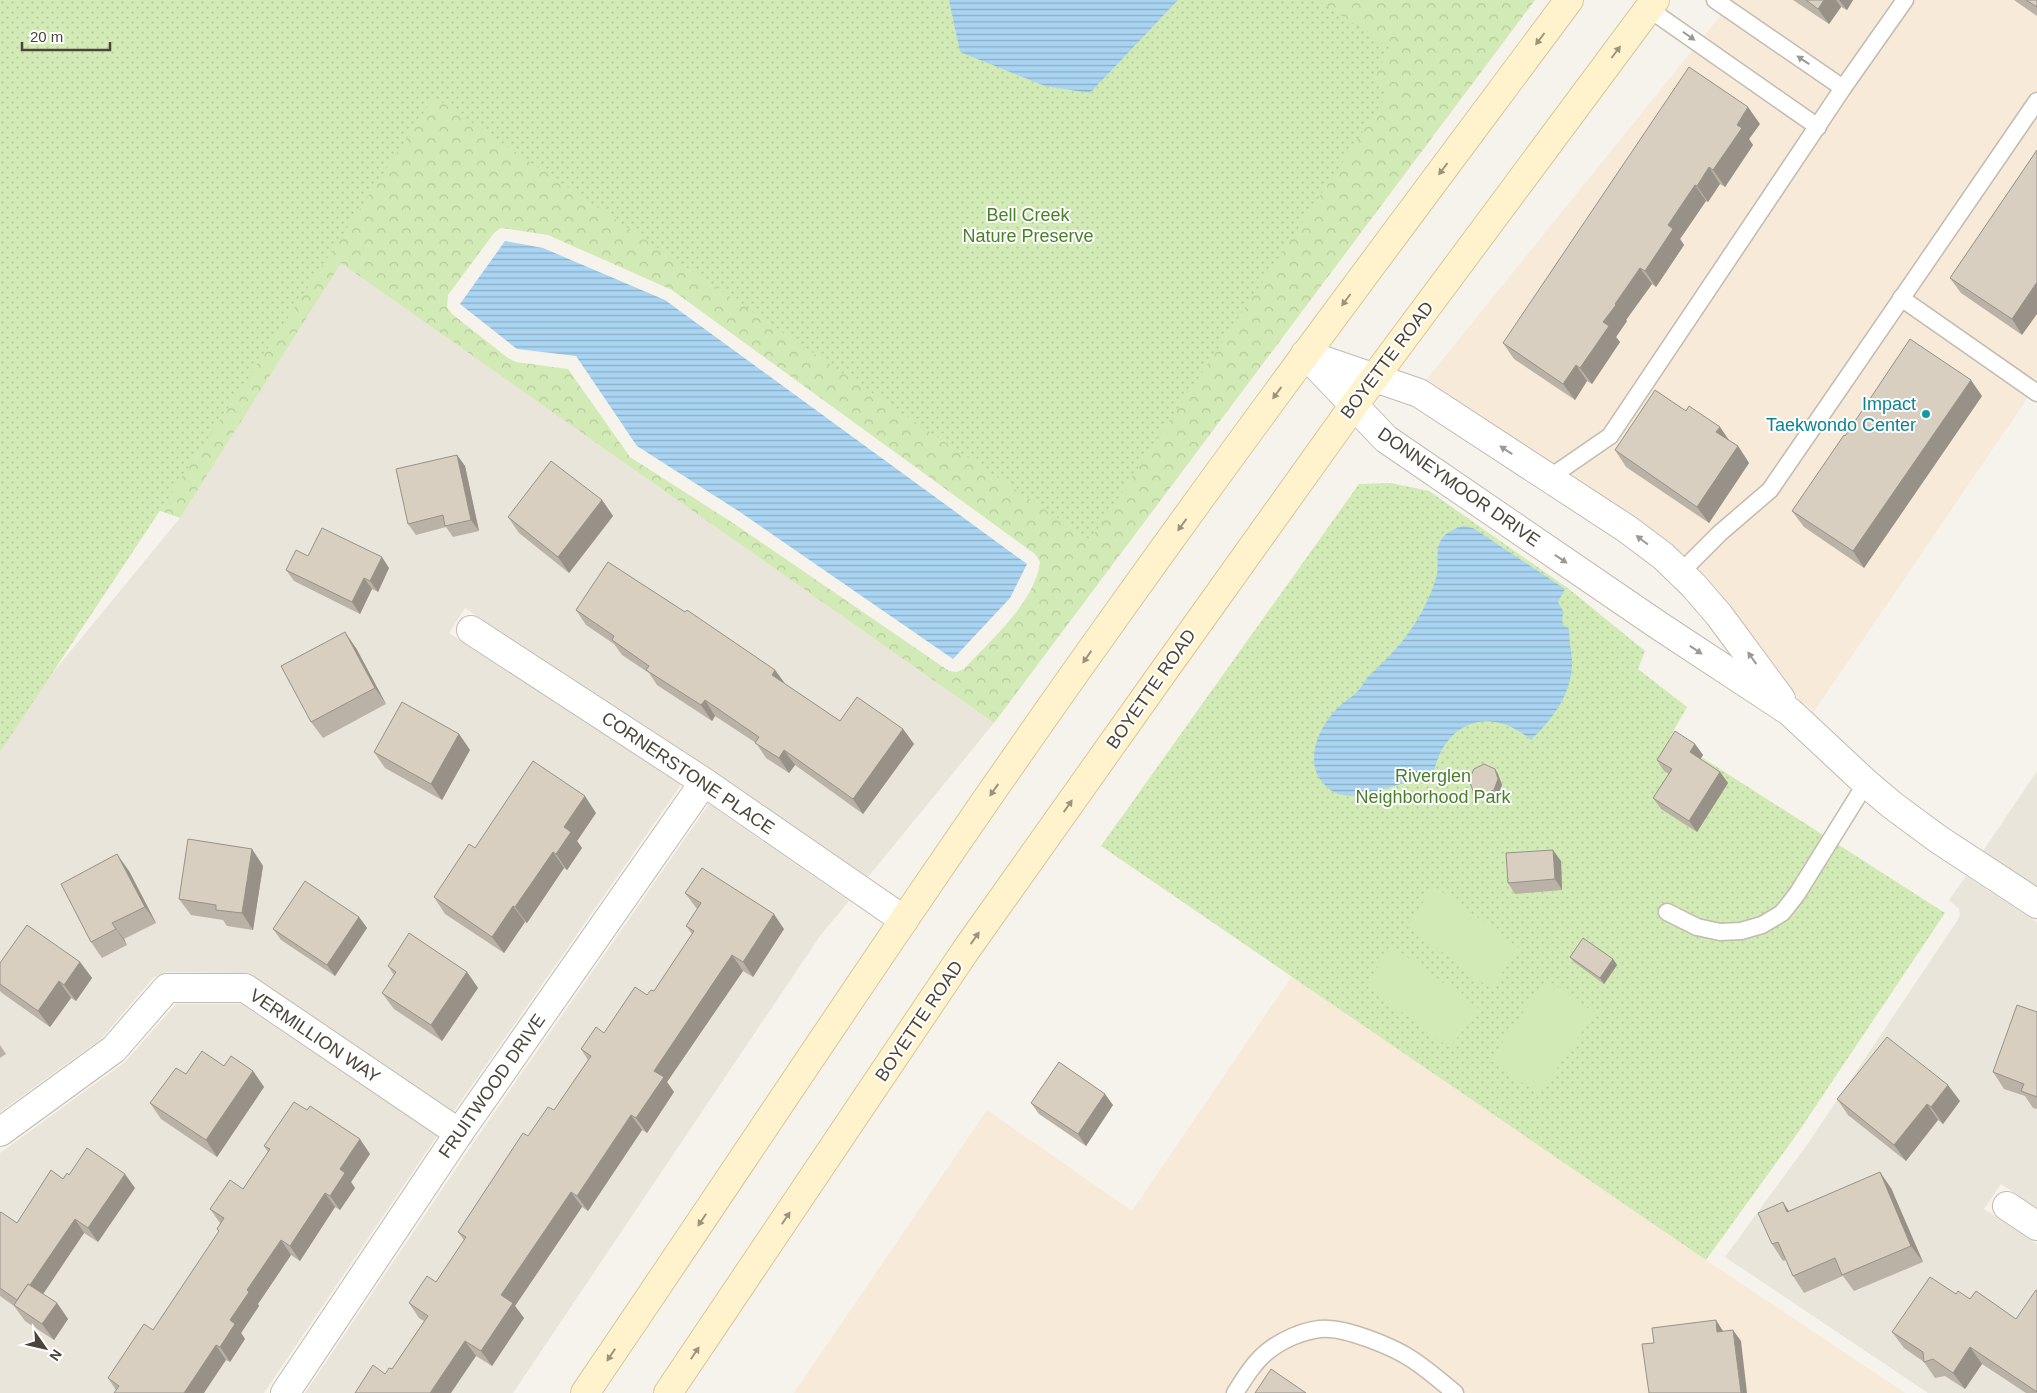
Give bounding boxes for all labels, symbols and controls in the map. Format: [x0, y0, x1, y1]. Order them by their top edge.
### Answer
scale bar [22, 20, 110, 52]
text: 20 m [30, 28, 63, 45]
one-way arrow [1682, 31, 1695, 41]
one-way arrow [1535, 32, 1545, 46]
one-way arrow [1611, 46, 1622, 59]
one-way arrow [1796, 55, 1810, 65]
one-way arrow [1438, 162, 1448, 176]
park label: Bell Creek Nature Preserve [962, 205, 1094, 246]
one-way arrow [1341, 293, 1351, 307]
street label: BOYETTE ROAD [1337, 298, 1437, 422]
one-way arrow [1272, 386, 1282, 400]
place label: Impact Taekwondo Center [1766, 394, 1916, 435]
marker: Impact Taekwondo Center [1920, 408, 1932, 420]
street label: DONNEYMOOR DRIVE [1374, 423, 1544, 551]
one-way arrow [1499, 446, 1513, 455]
one-way arrow [1176, 518, 1187, 531]
one-way arrow [1635, 535, 1649, 545]
one-way arrow [1554, 554, 1568, 564]
street label: BOYETTE ROAD [1102, 626, 1200, 752]
one-way arrow [1689, 645, 1702, 655]
one-way arrow [1082, 650, 1092, 664]
one-way arrow [1747, 651, 1757, 665]
street label: CORNERSTONE PLACE [598, 708, 778, 838]
park label: Riverglen Neighborhood Park [1355, 766, 1512, 807]
one-way arrow [989, 783, 999, 797]
one-way arrow [1063, 799, 1073, 812]
one-way arrow [970, 931, 980, 945]
street label: BOYETTE ROAD [871, 957, 967, 1085]
street label: VERMILLION WAY [246, 985, 384, 1087]
street label: FRUITWOOD DRIVE [435, 1010, 549, 1162]
one-way arrow [781, 1211, 791, 1225]
one-way arrow [697, 1213, 707, 1227]
north arrow [20, 1323, 70, 1373]
one-way arrow [690, 1346, 700, 1359]
text: N [46, 1347, 65, 1364]
one-way arrow [606, 1348, 616, 1361]

